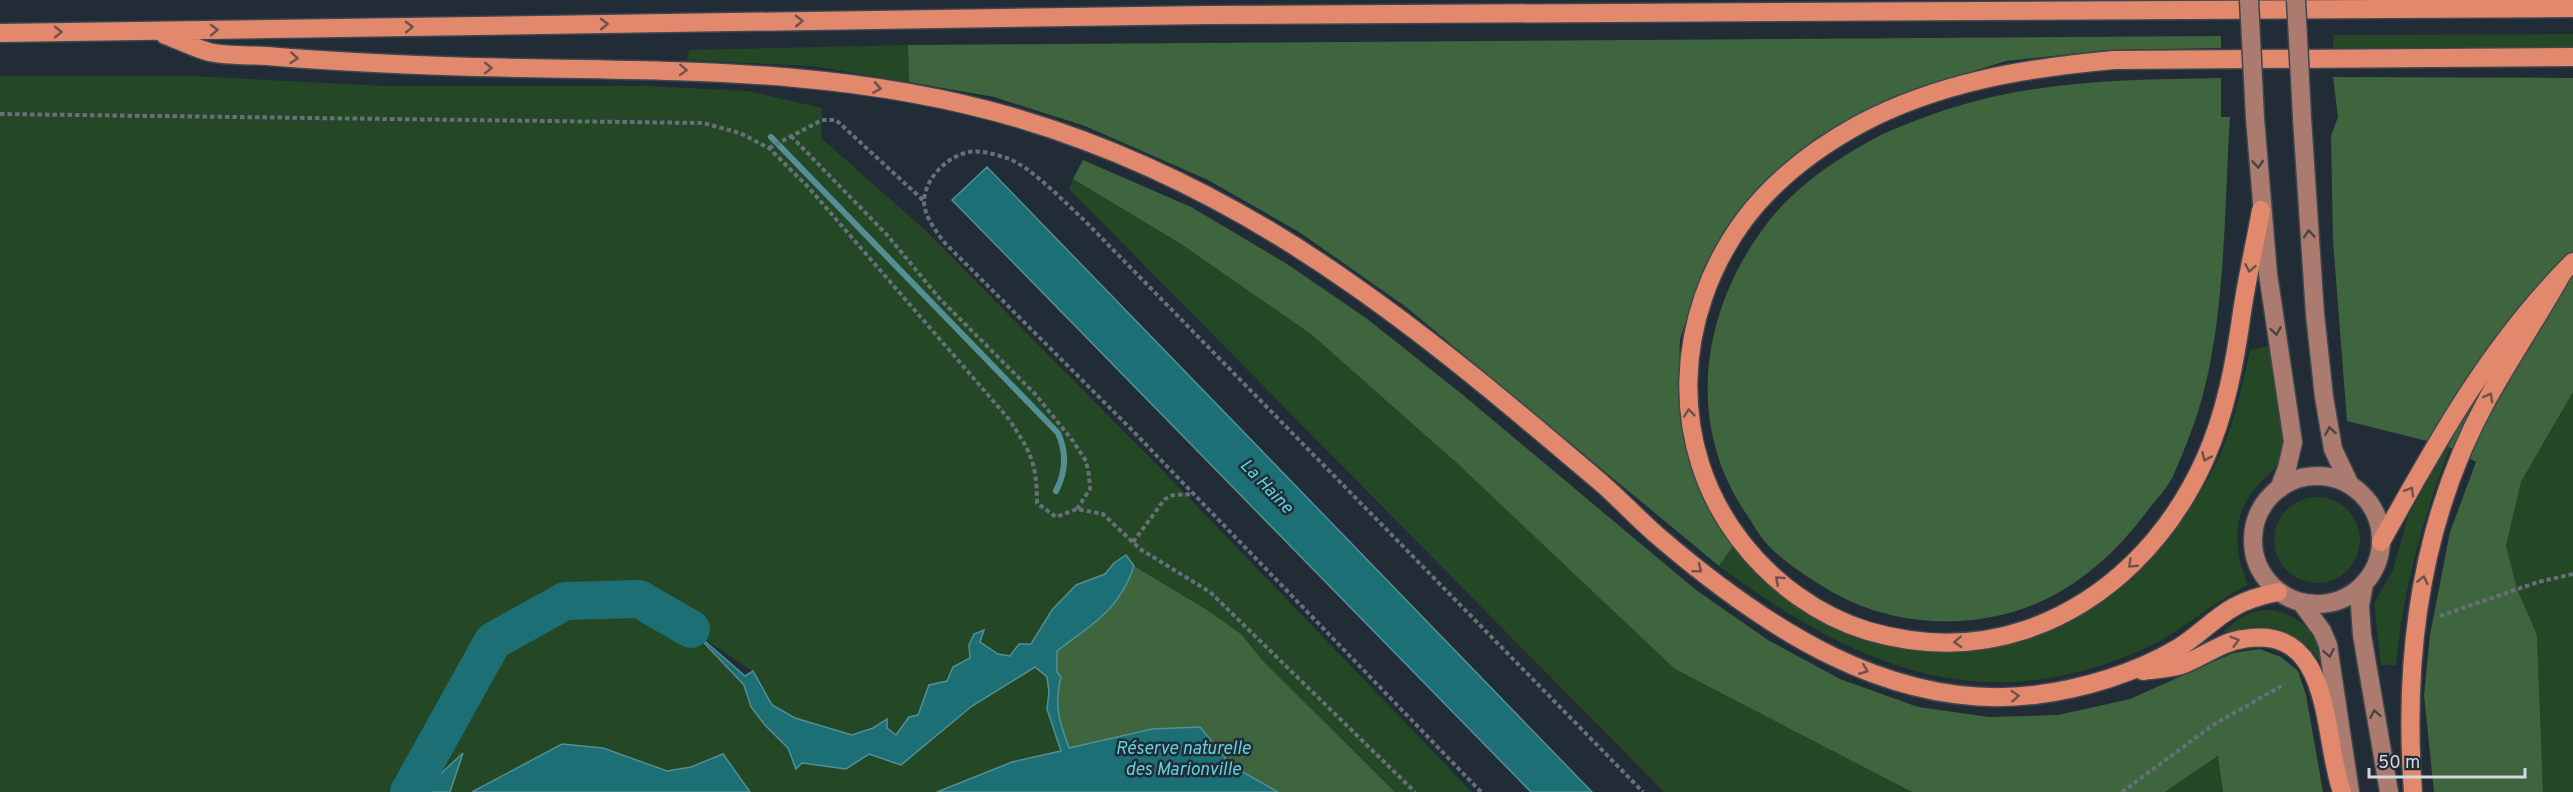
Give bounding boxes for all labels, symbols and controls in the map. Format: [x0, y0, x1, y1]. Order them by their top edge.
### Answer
one-way arrow [794, 15, 803, 27]
one-way arrow [599, 18, 608, 30]
one-way arrow [404, 21, 413, 33]
one-way arrow [209, 24, 218, 36]
one-way arrow [54, 26, 63, 38]
one-way arrow [289, 52, 298, 65]
one-way arrow [484, 61, 493, 74]
one-way arrow [679, 64, 688, 77]
one-way arrow [872, 81, 882, 94]
one-way arrow [2251, 159, 2264, 168]
one-way arrow [2303, 230, 2316, 239]
one-way arrow [2245, 263, 2257, 272]
one-way arrow [2269, 326, 2281, 335]
one-way arrow [2482, 393, 2493, 403]
one-way arrow [1683, 408, 1696, 417]
one-way arrow [2324, 426, 2337, 436]
one-way arrow [2201, 450, 2213, 461]
water label: La Haine [1234, 455, 1298, 520]
one-way arrow [2403, 487, 2415, 497]
one-way arrow [2128, 557, 2139, 568]
one-way arrow [1691, 562, 1702, 573]
one-way arrow [2415, 575, 2428, 585]
one-way arrow [1775, 576, 1786, 587]
one-way arrow [1954, 636, 1963, 649]
one-way arrow [2229, 636, 2240, 648]
one-way arrow [2322, 647, 2335, 657]
one-way arrow [1858, 663, 1869, 675]
one-way arrow [2010, 690, 2019, 703]
one-way arrow [2370, 709, 2382, 718]
water label: Réserve naturelle des Marionville [1115, 738, 1251, 782]
scale bar [2369, 741, 2525, 779]
text: 50 m [2378, 752, 2420, 775]

